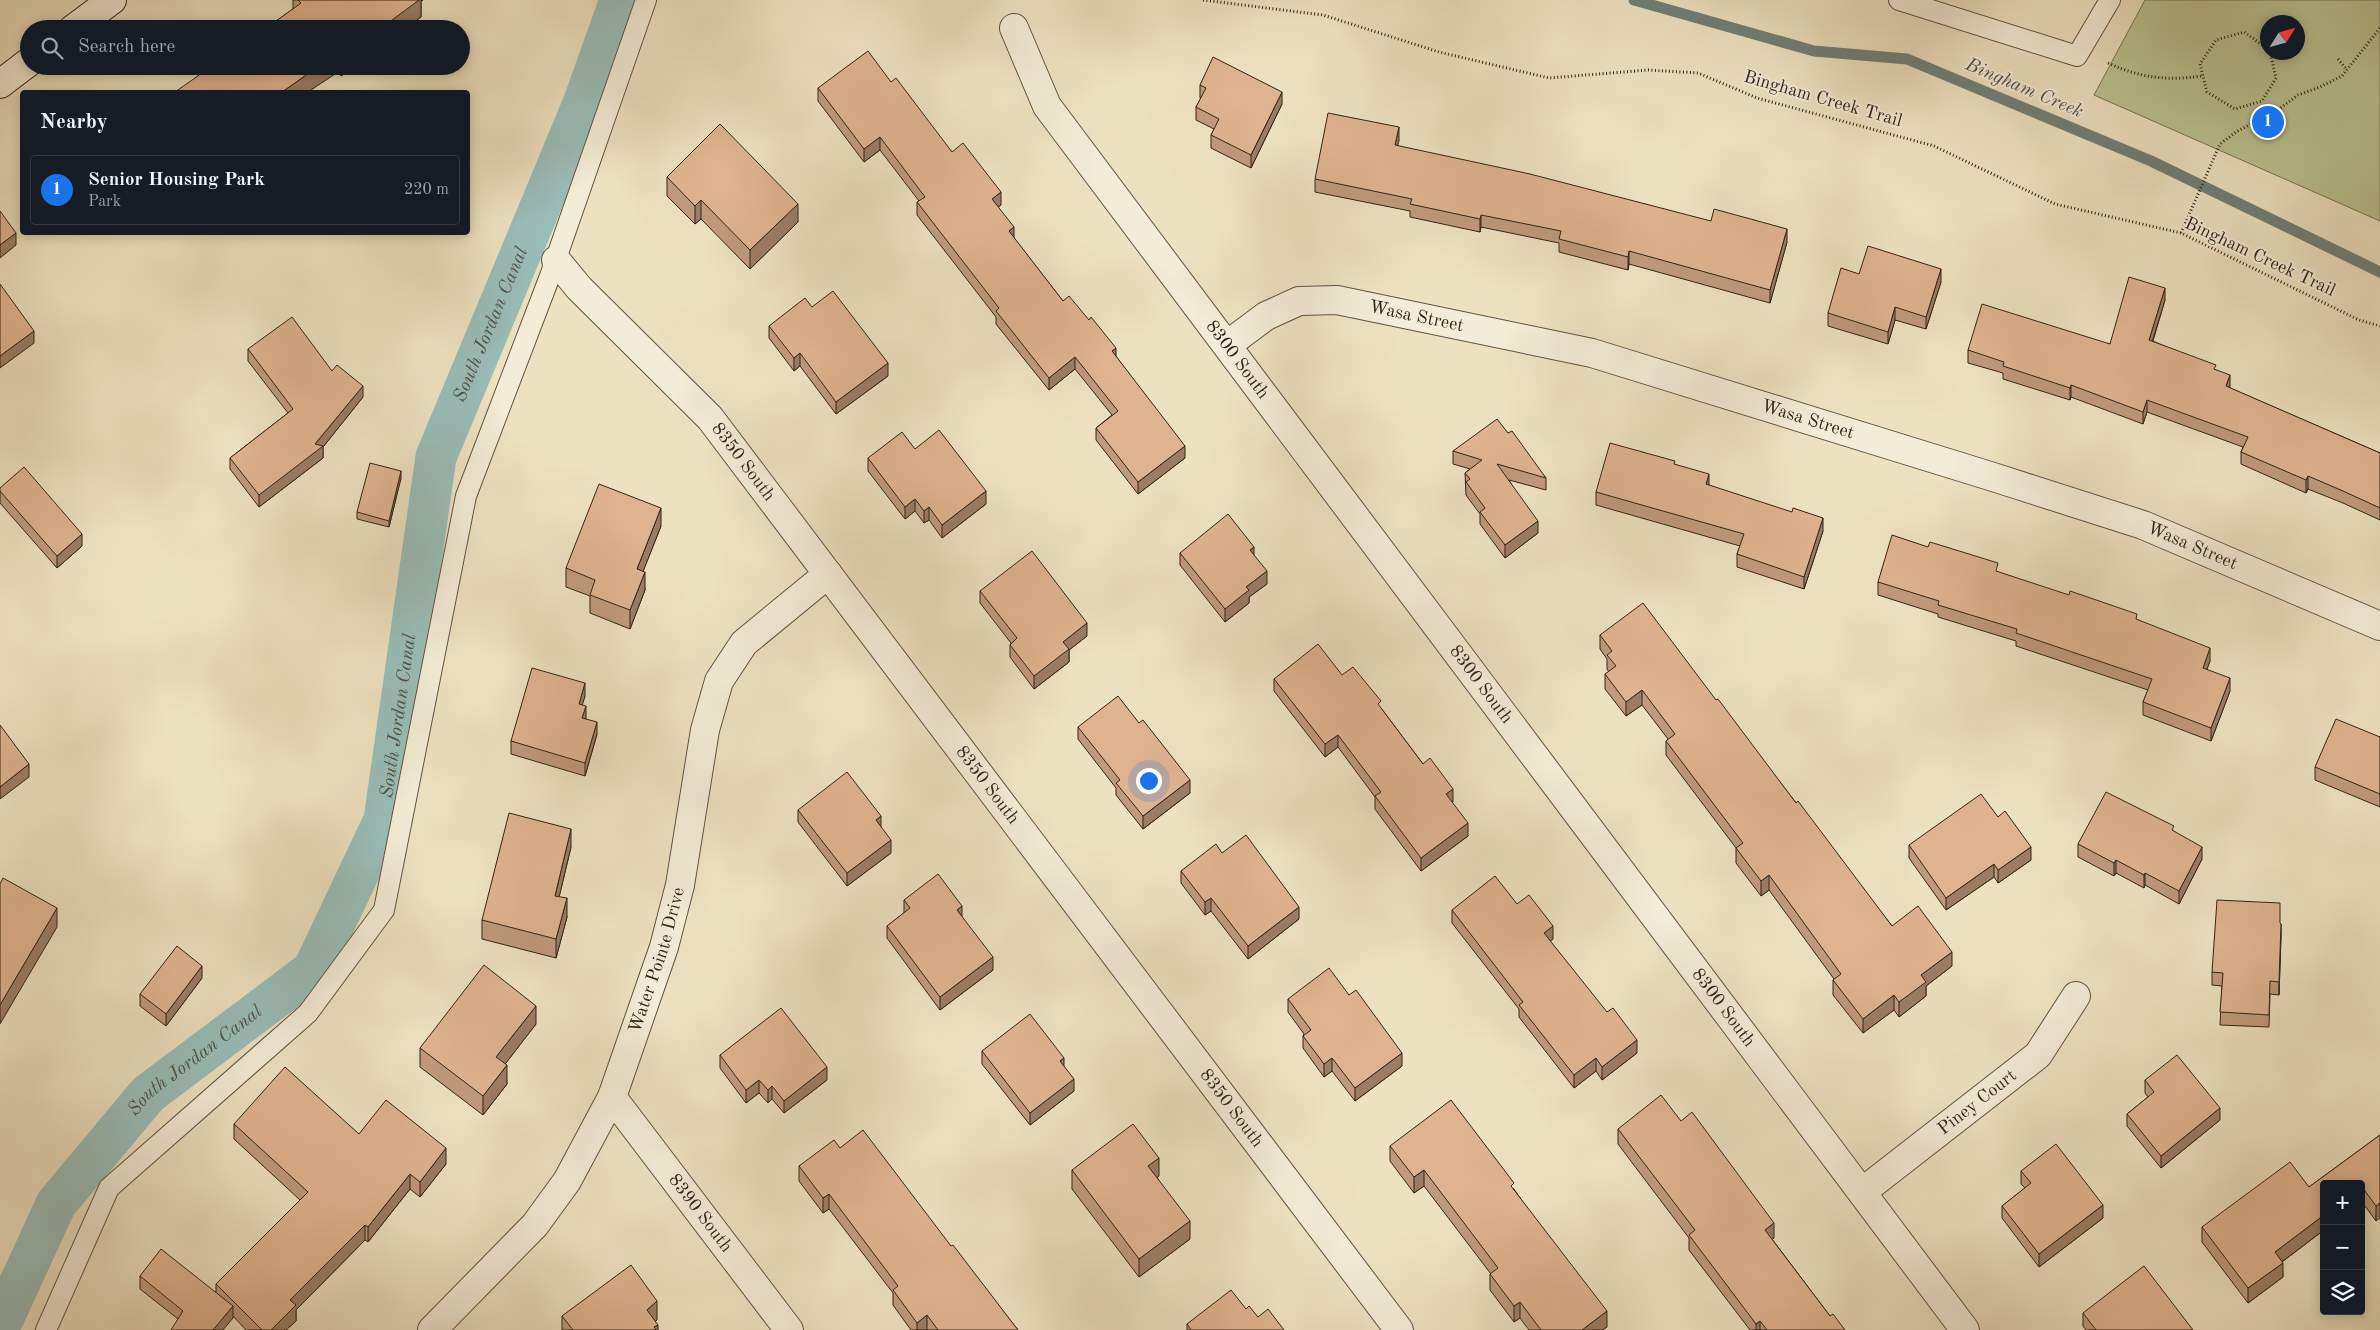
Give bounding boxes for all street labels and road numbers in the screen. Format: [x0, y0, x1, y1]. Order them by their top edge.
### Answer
street label: Bingham Creek Trail [1742, 68, 1904, 130]
street label: Bingham Creek Trail [2182, 214, 2338, 300]
street label: Wasa Street [1368, 298, 1465, 335]
street label: 8300 South [1202, 317, 1273, 402]
street label: Wasa Street [1759, 397, 1856, 442]
street label: 8350 South [708, 420, 779, 505]
street label: Wasa Street [2144, 519, 2240, 573]
street label: 8300 South [1446, 642, 1516, 727]
street label: 8350 South [952, 743, 1023, 828]
street label: Water Pointe Drive [626, 885, 688, 1035]
street label: 8300 South [1688, 965, 1759, 1050]
street label: 8350 South [1196, 1066, 1267, 1151]
street label: Piney Court [1935, 1066, 2020, 1138]
street label: 8390 South [665, 1171, 736, 1256]

